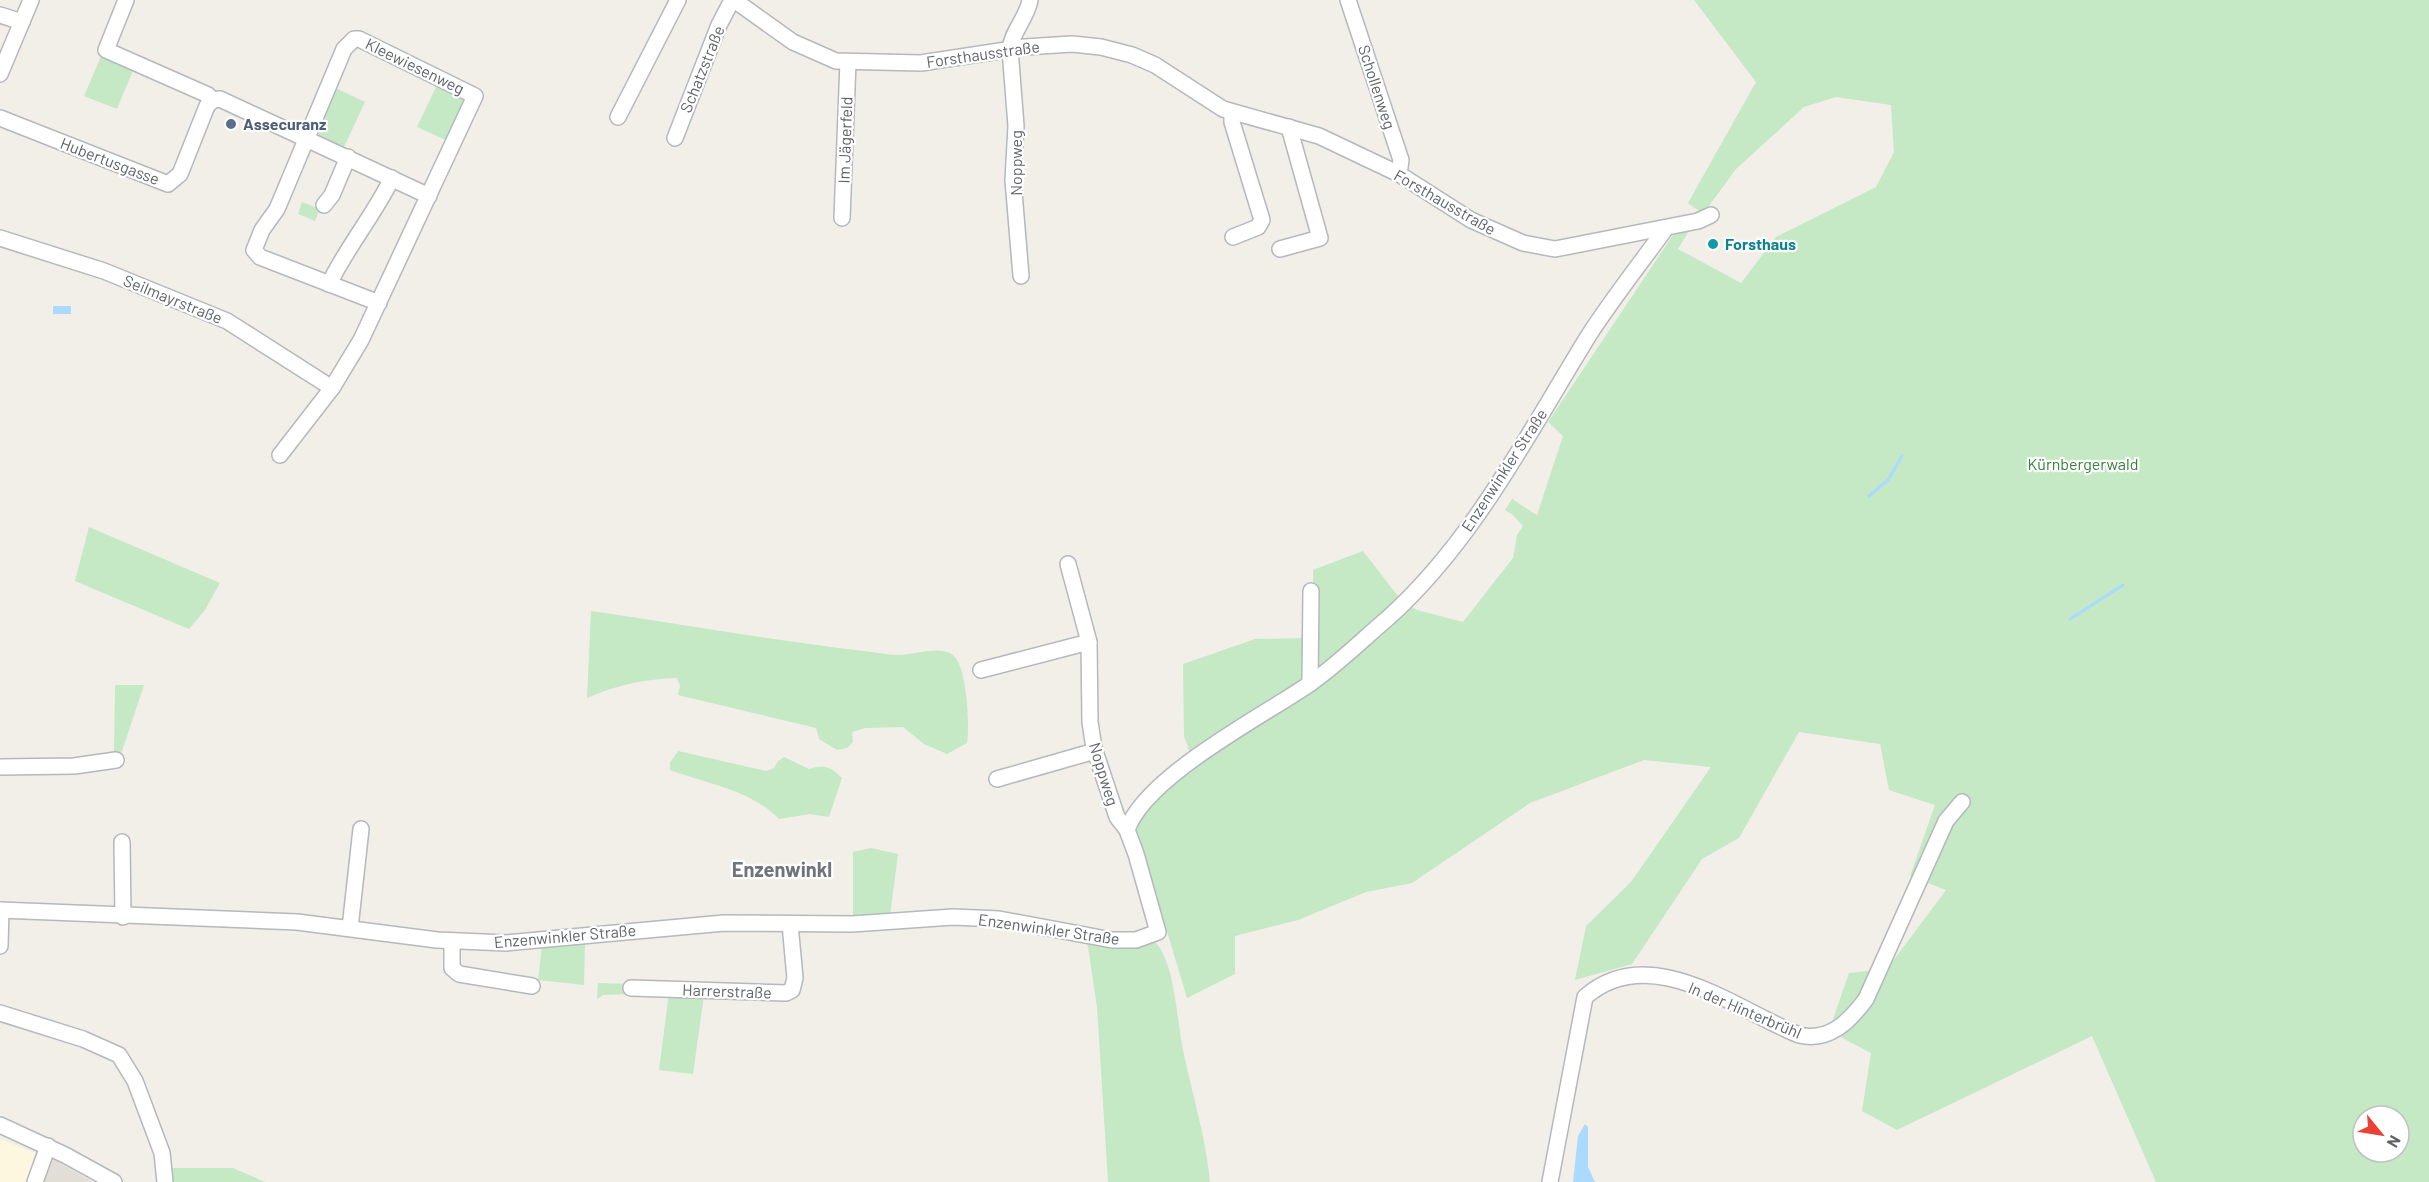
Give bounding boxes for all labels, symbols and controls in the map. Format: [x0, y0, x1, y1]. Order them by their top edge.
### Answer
street label: Schatzstraße [675, 22, 728, 115]
street label: Kleewiesenweg [363, 33, 468, 98]
street label: Forsthausstraße [925, 36, 1041, 71]
street label: Schollenweg [1355, 42, 1400, 131]
street label: Im Jägerfeld [833, 96, 856, 184]
place label: Assecuranz [243, 114, 326, 133]
marker: Assecuranz [224, 117, 238, 131]
street label: Noppweg [1006, 130, 1025, 196]
street label: Hubertusgasse [58, 133, 162, 188]
street label: Forsthausstraße [1391, 165, 1499, 238]
place label: Forsthaus [1725, 234, 1796, 253]
marker: Forsthaus [1706, 237, 1720, 251]
street label: Seilmayrstraße [121, 270, 225, 327]
street label: Enzenwinkler Straße [1457, 405, 1550, 535]
park label: Kürnbergerwald [2028, 454, 2138, 473]
street label: Noppweg [1086, 740, 1123, 808]
district label: Enzenwinkl [732, 857, 832, 881]
street label: Enzenwinkler Straße [977, 909, 1121, 948]
street label: Enzenwinkler Straße [493, 920, 637, 951]
street label: In der Hinterbrühl [1686, 977, 1805, 1042]
street label: Harrerstraße [682, 979, 772, 1002]
north arrow [2351, 1104, 2411, 1164]
text: N [2384, 1132, 2405, 1151]

